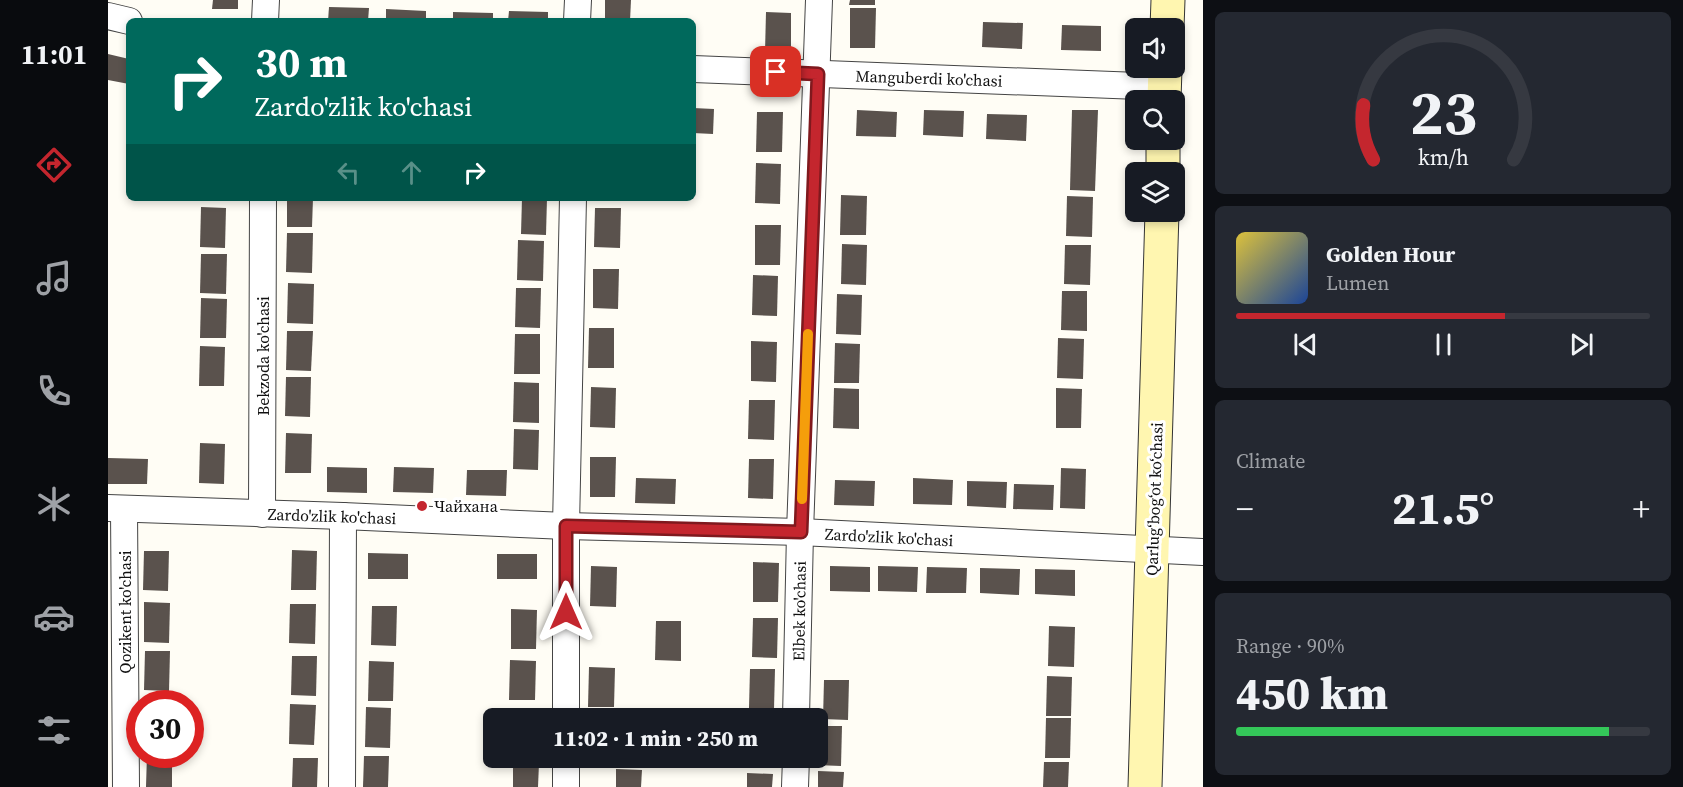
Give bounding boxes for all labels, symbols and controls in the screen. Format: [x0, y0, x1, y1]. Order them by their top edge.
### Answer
map controls [1125, 18, 1185, 222]
button: sound [1125, 18, 1185, 78]
text: 30 m [255, 33, 348, 91]
text: 11:01 [21, 36, 87, 73]
icon: right [156, 42, 234, 120]
pin [750, 46, 801, 97]
icon: arrive [759, 55, 792, 88]
street label: Manguberdi ko'chasi [855, 64, 1003, 92]
text: 23 [1409, 69, 1477, 155]
text: Zardo'zlik ko'chasi [255, 88, 472, 125]
button: search [1125, 90, 1185, 150]
text: km/h [1417, 143, 1469, 172]
icon: directions [33, 144, 75, 186]
icon: left [332, 156, 365, 189]
icon: ahead [395, 156, 428, 189]
icon: right [458, 156, 491, 189]
button: layers [1125, 162, 1185, 222]
text: Golden Hour [1326, 239, 1455, 269]
icon: music [33, 257, 75, 299]
text: Lumen [1326, 269, 1389, 297]
street label: Bekzoda ko'chasi [252, 296, 274, 416]
icon: previous [1289, 328, 1322, 361]
icon: pause [1427, 328, 1460, 361]
icon: next [1565, 328, 1598, 361]
icon: phone [33, 370, 75, 412]
street label: Qarlug‘bog‘ot ko‘chasi [1140, 422, 1168, 576]
text: Climate [1236, 447, 1305, 475]
text: 21.5° [1392, 477, 1494, 539]
icon: climate [33, 483, 75, 525]
text: − [1236, 486, 1254, 531]
text: + [1633, 486, 1650, 531]
place label: Чайхана [434, 495, 499, 517]
marker: Чайхана [415, 499, 429, 513]
street label: Zardo'zlik ko'chasi [267, 503, 397, 529]
street label: Zardo'zlik ko'chasi [824, 523, 954, 551]
street label: Qozikent ko'chasi [114, 550, 136, 674]
street label: Elbek ko'chasi [787, 561, 811, 661]
position arrow [534, 580, 598, 644]
icon: car [33, 596, 75, 638]
text: Range · 90% [1236, 632, 1345, 660]
text: 450 km [1236, 662, 1388, 724]
speed limit sign: 30 [126, 690, 204, 768]
icon: filters [33, 709, 75, 751]
text: 11:02 · 1 min · 250 m [553, 723, 758, 753]

